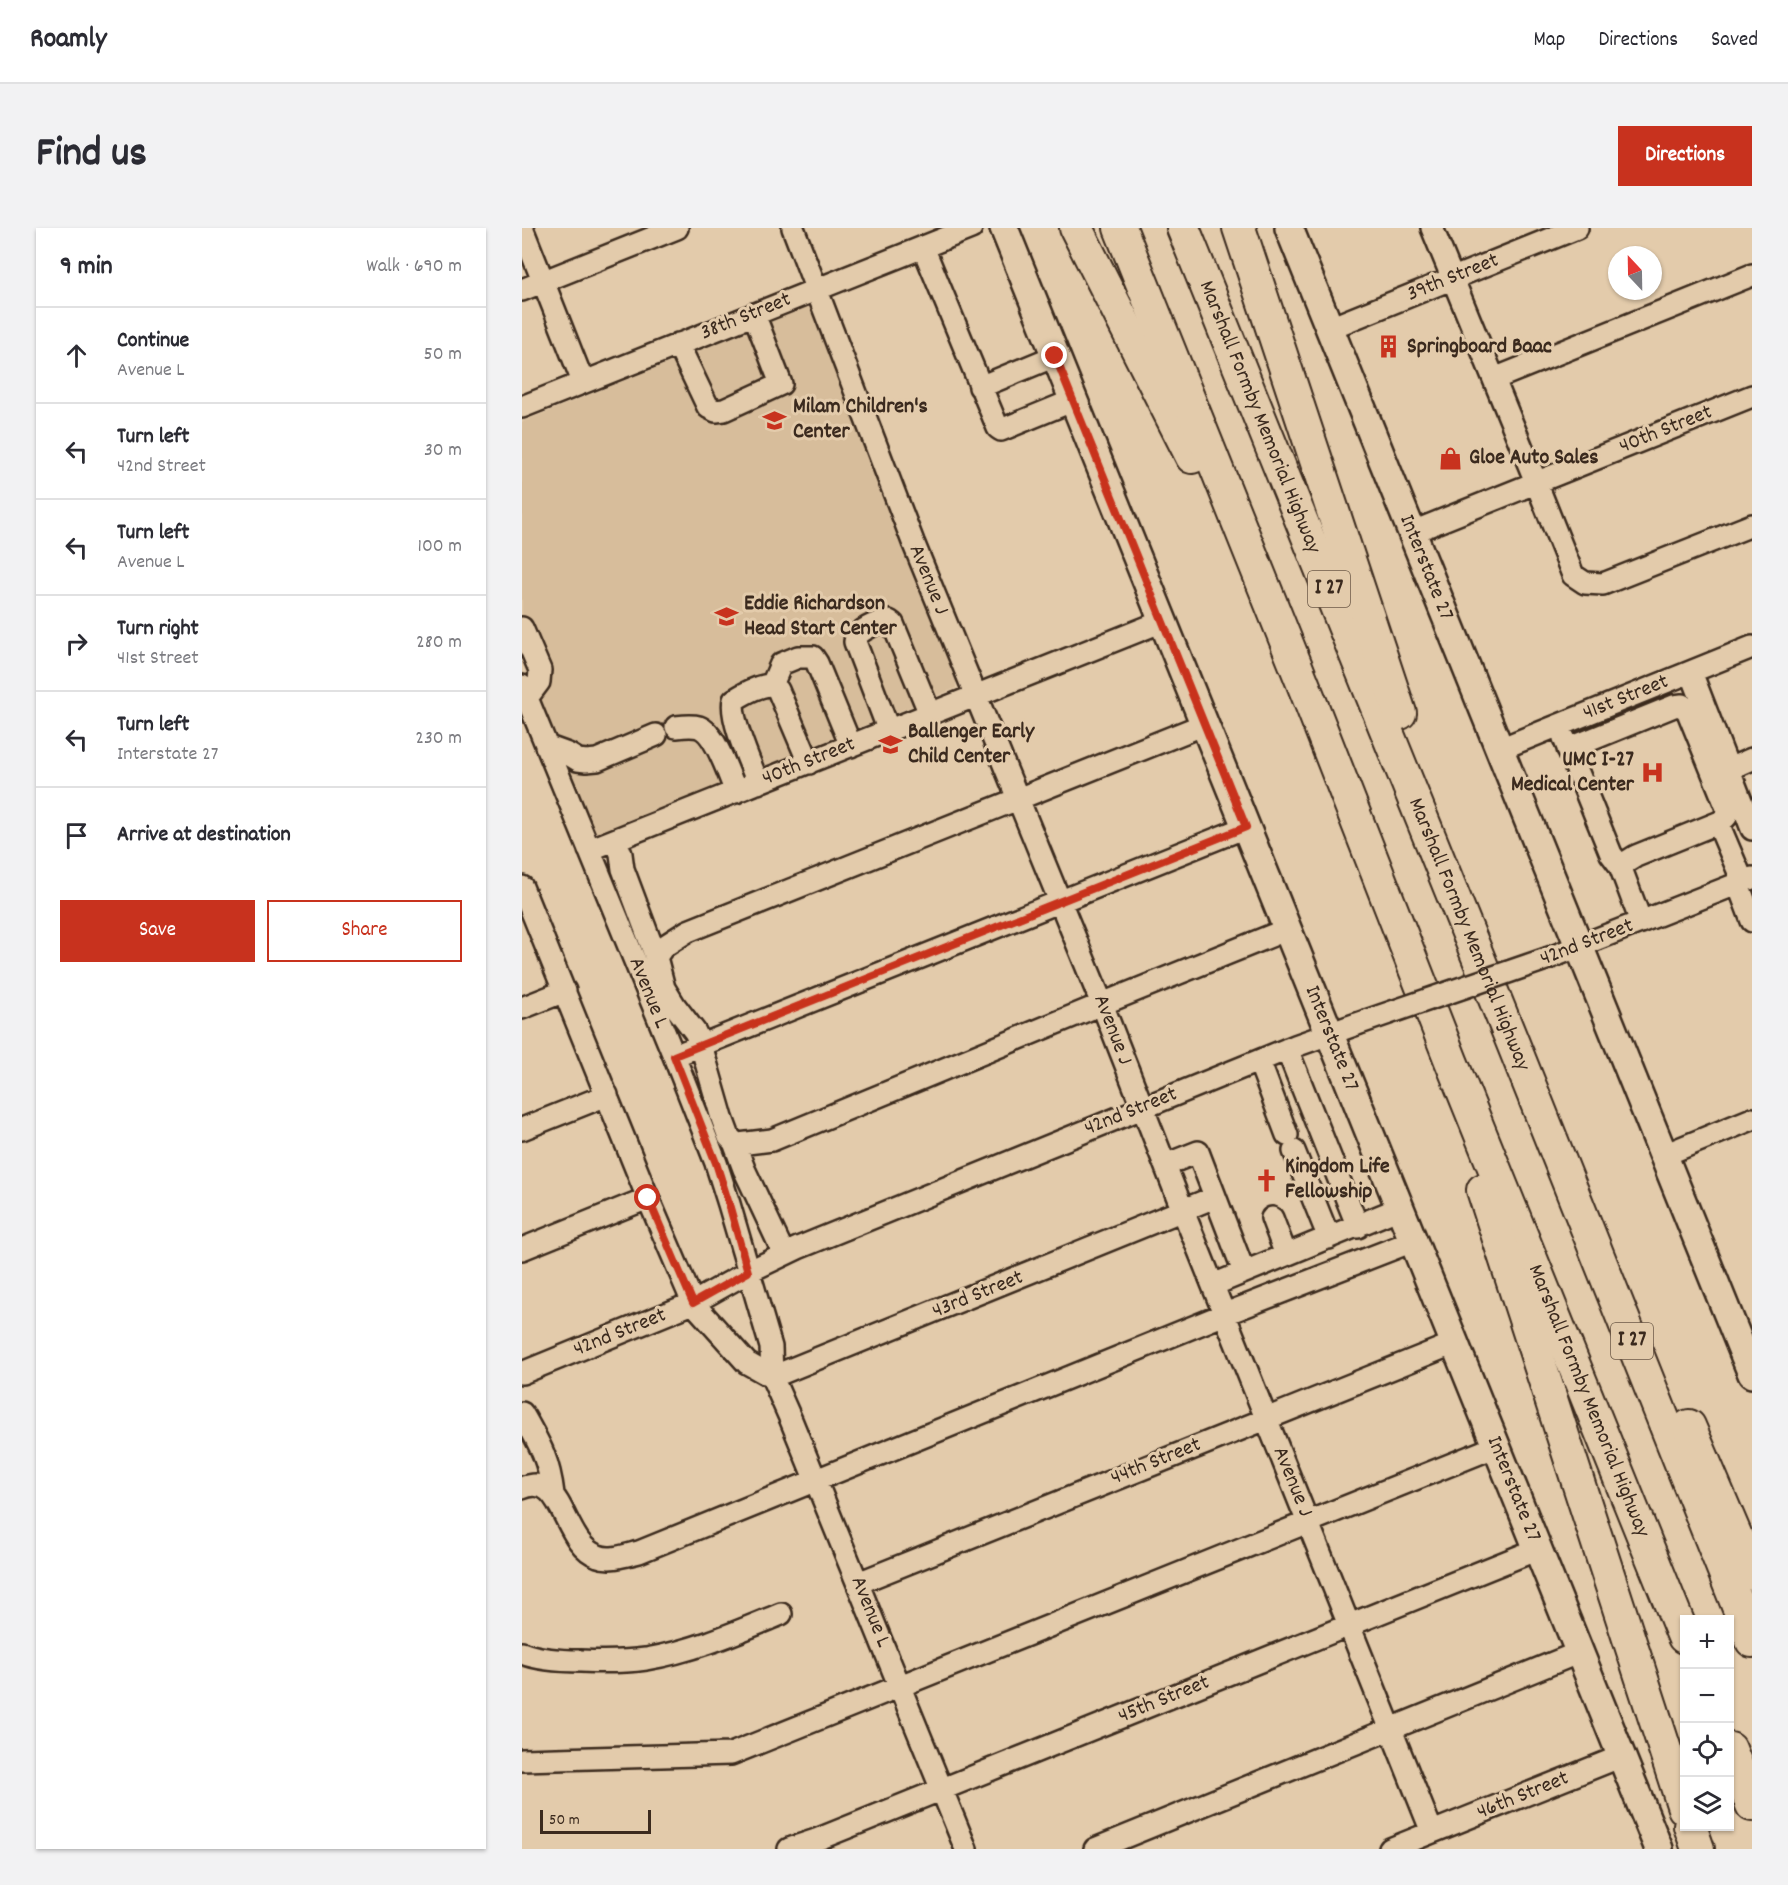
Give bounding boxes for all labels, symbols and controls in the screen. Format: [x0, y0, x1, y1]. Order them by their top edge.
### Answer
text: Roamly [30, 21, 106, 61]
text: Map [1534, 26, 1565, 56]
text: Directions [1598, 26, 1678, 56]
text: Saved [1711, 26, 1758, 56]
text: Find us [36, 126, 147, 186]
button: Directions [1618, 126, 1752, 186]
street label: 39th Street [1402, 246, 1504, 310]
north arrow [1608, 246, 1662, 300]
text: 9 min [60, 249, 113, 286]
text: Walk · 690 m [366, 253, 462, 281]
street label: Marshall Formby Memorial Highway [1190, 276, 1329, 559]
street label: 38th Street [696, 285, 796, 349]
text: Continue [117, 326, 189, 357]
place label: Springboard Baac [1407, 332, 1552, 363]
building icon: Springboard Baac [1376, 334, 1402, 360]
icon: ahead [60, 339, 93, 372]
text: 50 m [424, 341, 462, 369]
route end [1041, 342, 1067, 368]
text: Avenue L [117, 357, 184, 385]
place label: Milam Children's Center [793, 392, 928, 448]
street label: 40th Street [1615, 397, 1717, 463]
school or university icon: Milam Children's Center [762, 407, 788, 433]
text: Turn left [117, 422, 189, 453]
icon: left [60, 435, 93, 468]
text: 30 m [424, 437, 462, 465]
place label: Gloe Auto Sales [1469, 443, 1599, 474]
shop icon: Gloe Auto Sales [1438, 445, 1464, 471]
text: 42nd Street [117, 453, 206, 481]
street label: Interstate 27 [1391, 510, 1461, 625]
text: Turn left [117, 518, 189, 549]
icon: left [60, 531, 93, 564]
text: 100 m [418, 533, 462, 561]
street label: Avenue J [900, 540, 956, 620]
text: Avenue L [117, 549, 184, 577]
road number: I 27 [1308, 571, 1350, 607]
place label: Eddie Richardson Head Start Center [744, 589, 898, 645]
school or university icon: Eddie Richardson Head Start Center [713, 604, 739, 630]
text: Turn right [117, 614, 199, 645]
icon: right [60, 627, 93, 660]
text: 280 m [416, 629, 462, 657]
text: 41st Street [117, 645, 199, 673]
street label: 41st Street [1579, 667, 1673, 729]
text: Turn left [117, 710, 189, 741]
place label: Ballenger Early Child Center [908, 717, 1035, 773]
icon: left [60, 723, 93, 756]
text: 230 m [415, 725, 462, 753]
street label: 40th Street [758, 729, 860, 795]
school or university icon: Ballenger Early Child Center [877, 732, 903, 758]
text: Interstate 27 [117, 741, 218, 769]
place label: UMC I-27 Medical Center [1511, 745, 1635, 801]
hospital icon: UMC I-27 Medical Center [1639, 760, 1665, 786]
street label: Marshall Formby Memorial Highway [1400, 793, 1538, 1076]
icon: arrive [60, 819, 93, 852]
text: Arrive at destination [117, 820, 291, 851]
button: Save [60, 900, 255, 962]
button: Share [267, 900, 462, 962]
street label: 42nd Street [1536, 911, 1638, 975]
street label: Avenue L [620, 953, 676, 1033]
street label: Interstate 27 [1296, 981, 1367, 1096]
street label: Avenue J [1084, 990, 1140, 1070]
street label: 42nd Street [1080, 1079, 1182, 1145]
place label: Kingdom Life Fellowship [1285, 1152, 1390, 1208]
church icon: Kingdom Life Fellowship [1254, 1167, 1280, 1193]
route start [634, 1184, 660, 1210]
street label: Marshall Formby Memorial Highway [1519, 1260, 1658, 1543]
street label: 43rd Street [928, 1263, 1028, 1327]
street label: 42nd Street [569, 1300, 671, 1366]
road number: I 27 [1611, 1323, 1653, 1359]
street label: 44th Street [1106, 1430, 1206, 1494]
street label: Interstate 27 [1478, 1431, 1549, 1547]
street label: Avenue J [1264, 1442, 1320, 1522]
street label: Avenue L [842, 1572, 898, 1652]
map controls [1680, 1615, 1734, 1831]
button: + [1680, 1615, 1734, 1669]
street label: 45th Street [1114, 1668, 1214, 1732]
button: − [1680, 1669, 1734, 1723]
button: locate [1680, 1723, 1734, 1777]
street label: 46th Street [1472, 1764, 1574, 1828]
button: layers [1680, 1777, 1734, 1831]
scale bar [540, 1807, 651, 1834]
text: 50 m [549, 1809, 580, 1832]

